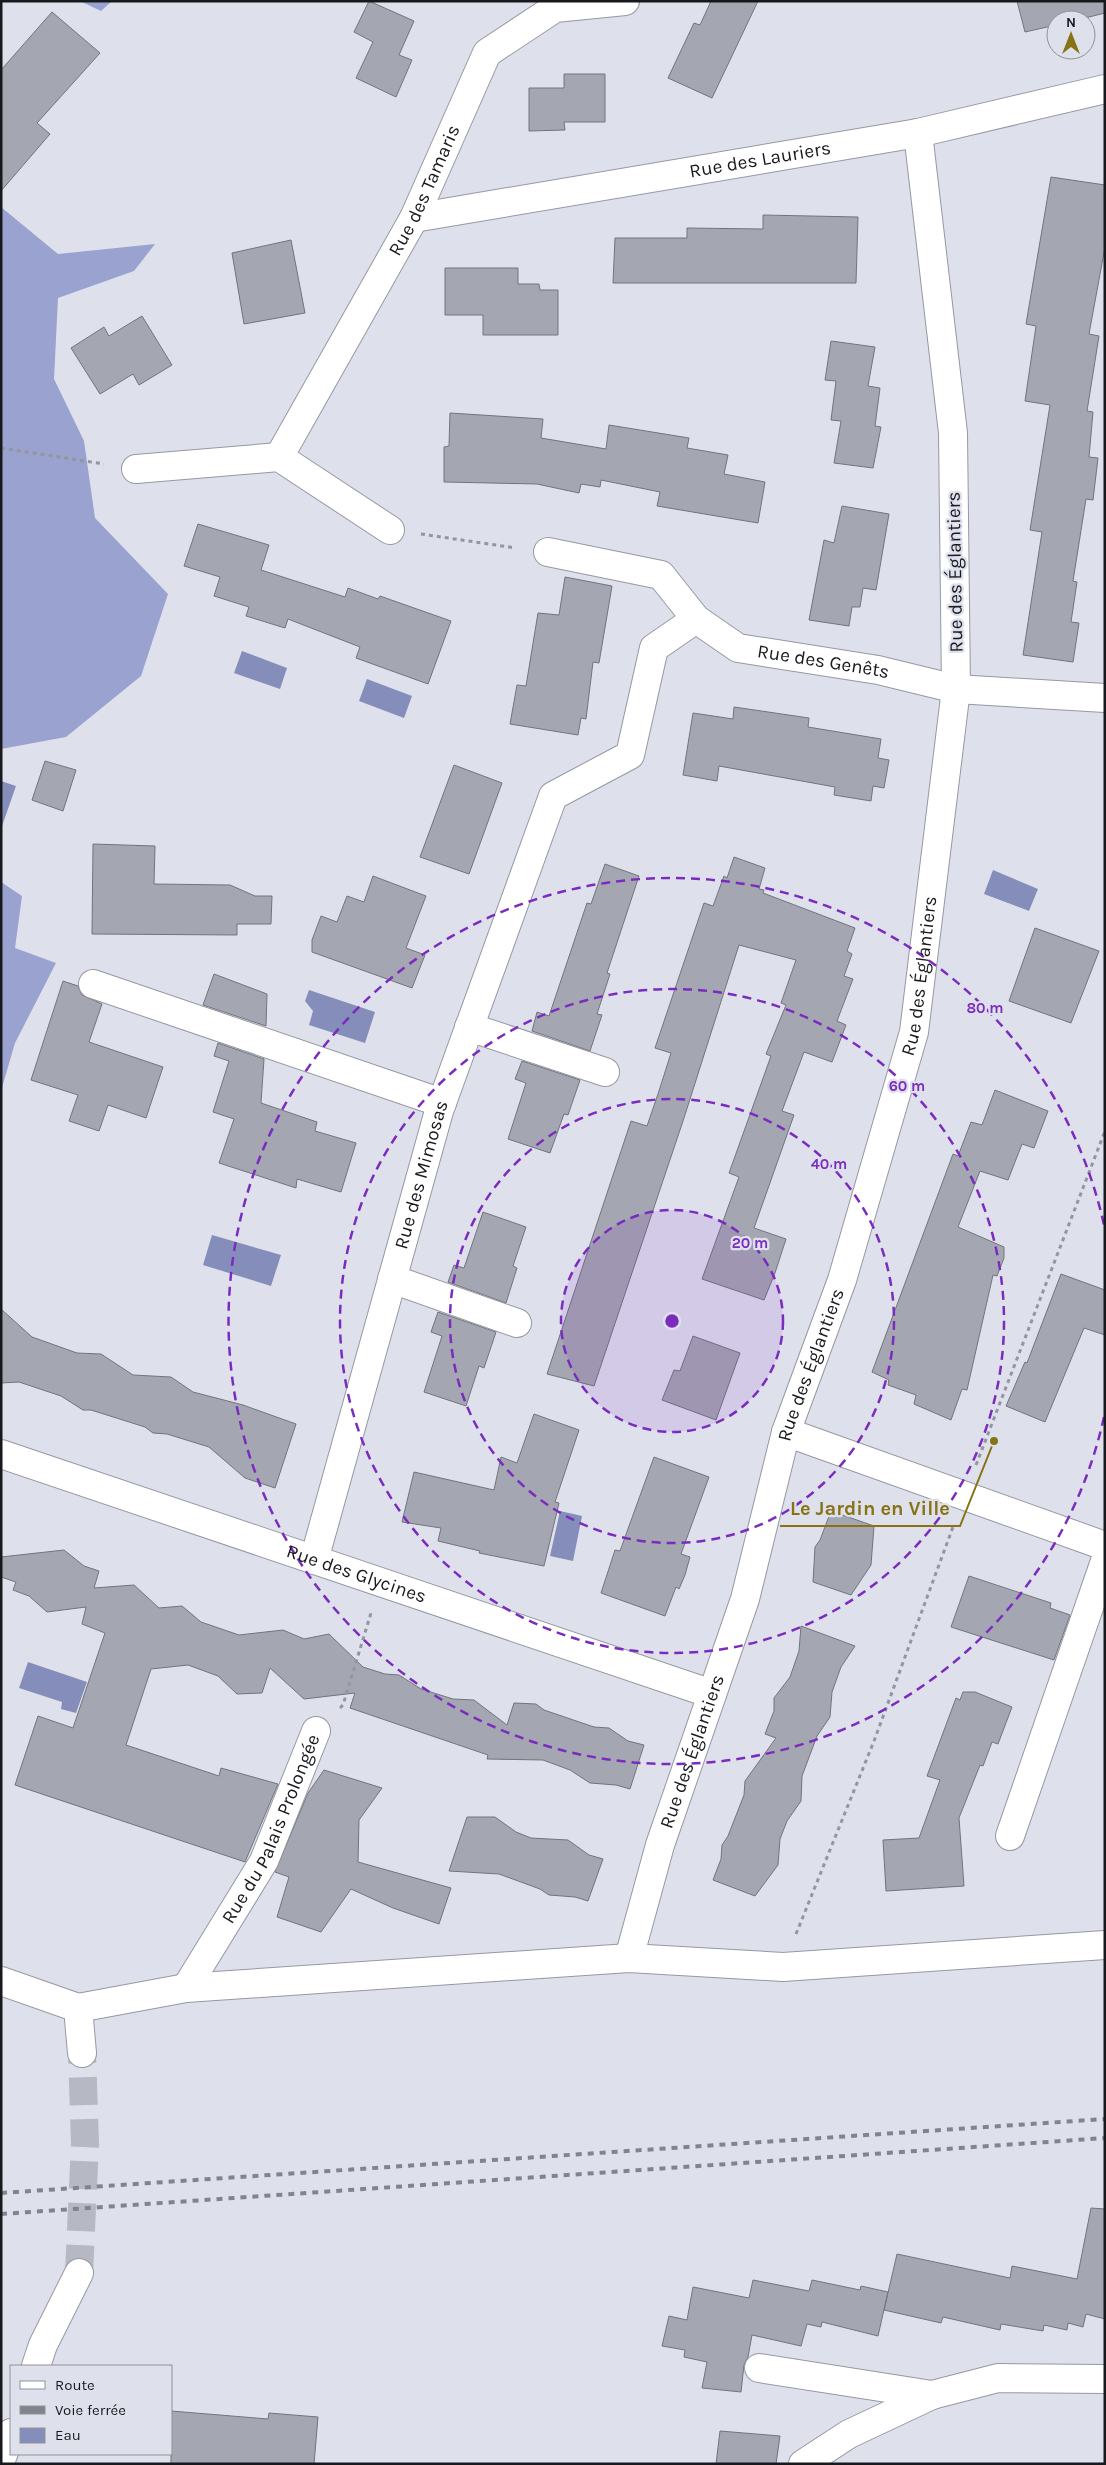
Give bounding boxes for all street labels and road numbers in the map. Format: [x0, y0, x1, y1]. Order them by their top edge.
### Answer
street label: Rue des Tamaris [384, 122, 465, 260]
street label: Rue des Lauriers [688, 137, 832, 182]
street label: Rue des Églantiers [942, 491, 967, 653]
street label: Rue des Genêts [756, 640, 892, 683]
street label: Rue des Églantiers [897, 895, 942, 1058]
street label: Rue des Mimosas [390, 1097, 453, 1251]
street label: Rue des Églantiers [773, 1285, 849, 1443]
street label: Rue des Glycines [284, 1540, 429, 1608]
street label: Rue des Églantiers [656, 1672, 729, 1831]
street label: Rue du Palais Prolongée [217, 1731, 325, 1928]

